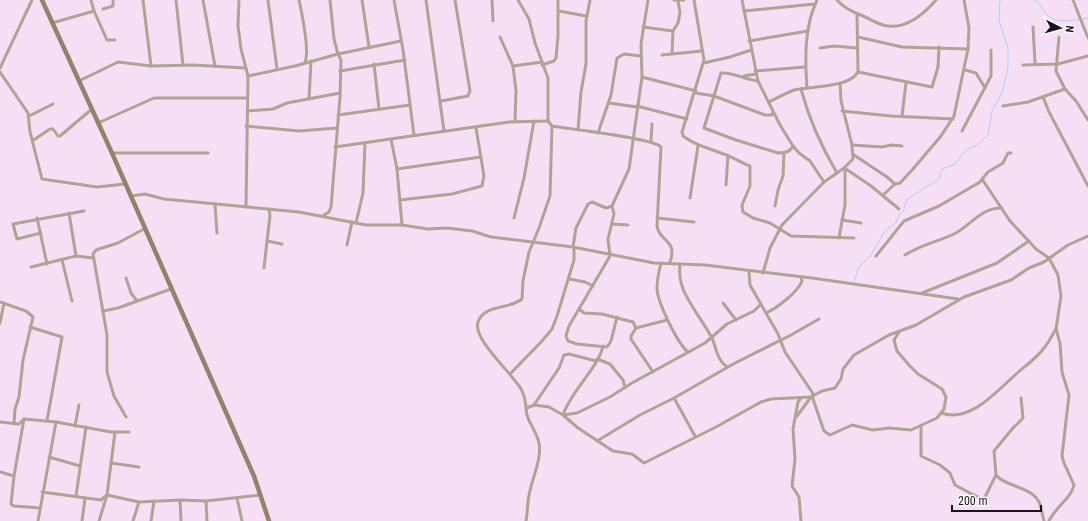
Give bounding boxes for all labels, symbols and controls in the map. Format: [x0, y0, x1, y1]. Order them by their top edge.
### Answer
north arrow [1040, 8, 1080, 48]
text: N [1063, 25, 1076, 33]
scale bar [952, 487, 1041, 513]
text: 200 m [958, 494, 988, 508]

